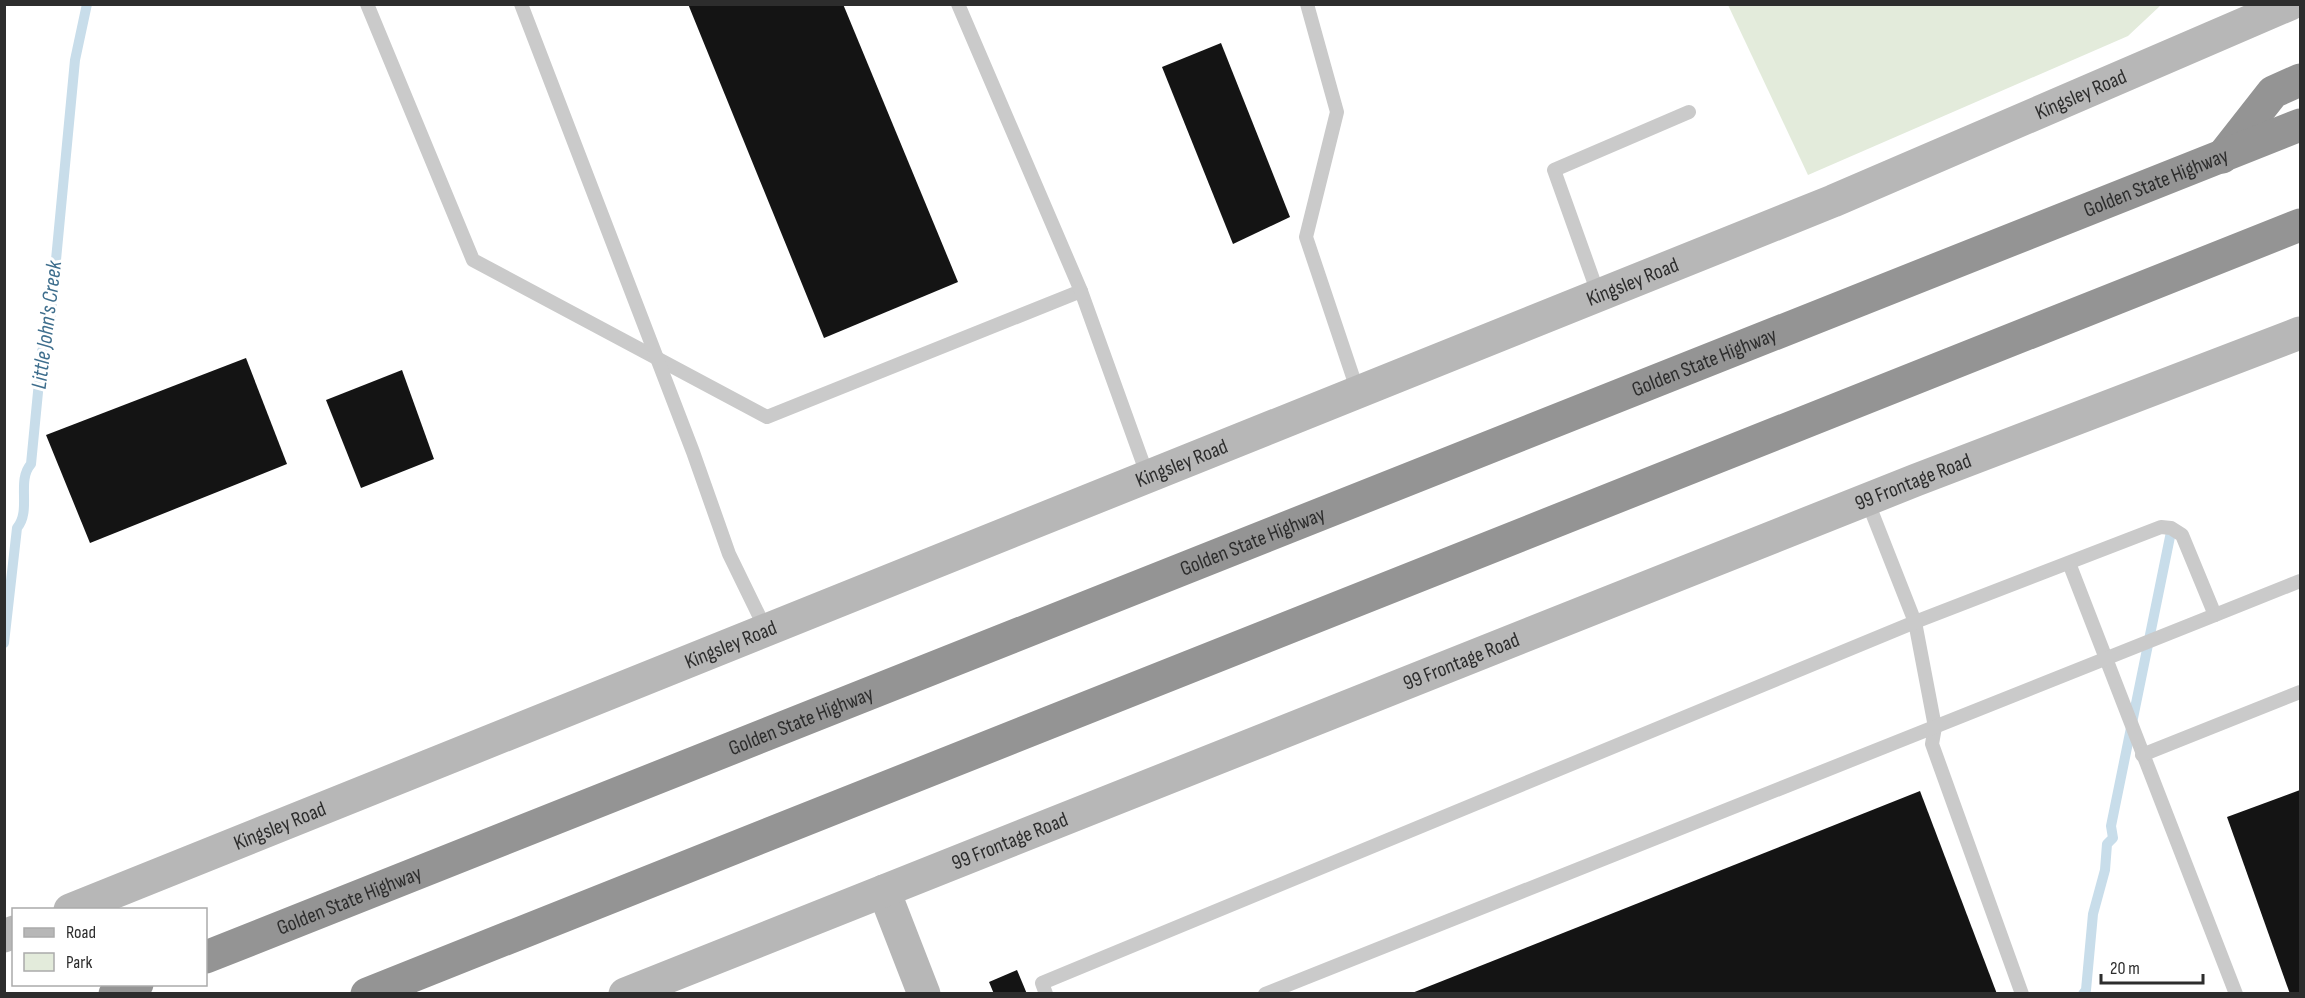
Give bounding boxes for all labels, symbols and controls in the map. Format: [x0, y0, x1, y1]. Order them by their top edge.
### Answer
street label: Kingsley Road [2031, 64, 2130, 125]
street label: Golden State Highway [2080, 142, 2232, 222]
street label: Kingsley Road [1583, 252, 1682, 311]
water label: Little John's Creek [26, 259, 68, 391]
street label: Golden State Highway [1628, 322, 1780, 402]
street label: Kingsley Road [1132, 433, 1231, 493]
street label: 99 Frontage Road [1851, 448, 1975, 516]
street label: Golden State Highway [1176, 501, 1328, 581]
street label: Kingsley Road [681, 615, 780, 674]
street label: 99 Frontage Road [1399, 627, 1523, 695]
street label: Golden State Highway [725, 681, 877, 761]
street label: Kingsley Road [230, 796, 329, 855]
street label: 99 Frontage Road [948, 806, 1071, 875]
street label: Golden State Highway [273, 860, 425, 940]
legend [12, 908, 207, 986]
text: Road [66, 922, 96, 943]
scale bar [2101, 947, 2203, 985]
text: Park [66, 952, 92, 973]
text: 20 m [2110, 958, 2140, 979]

